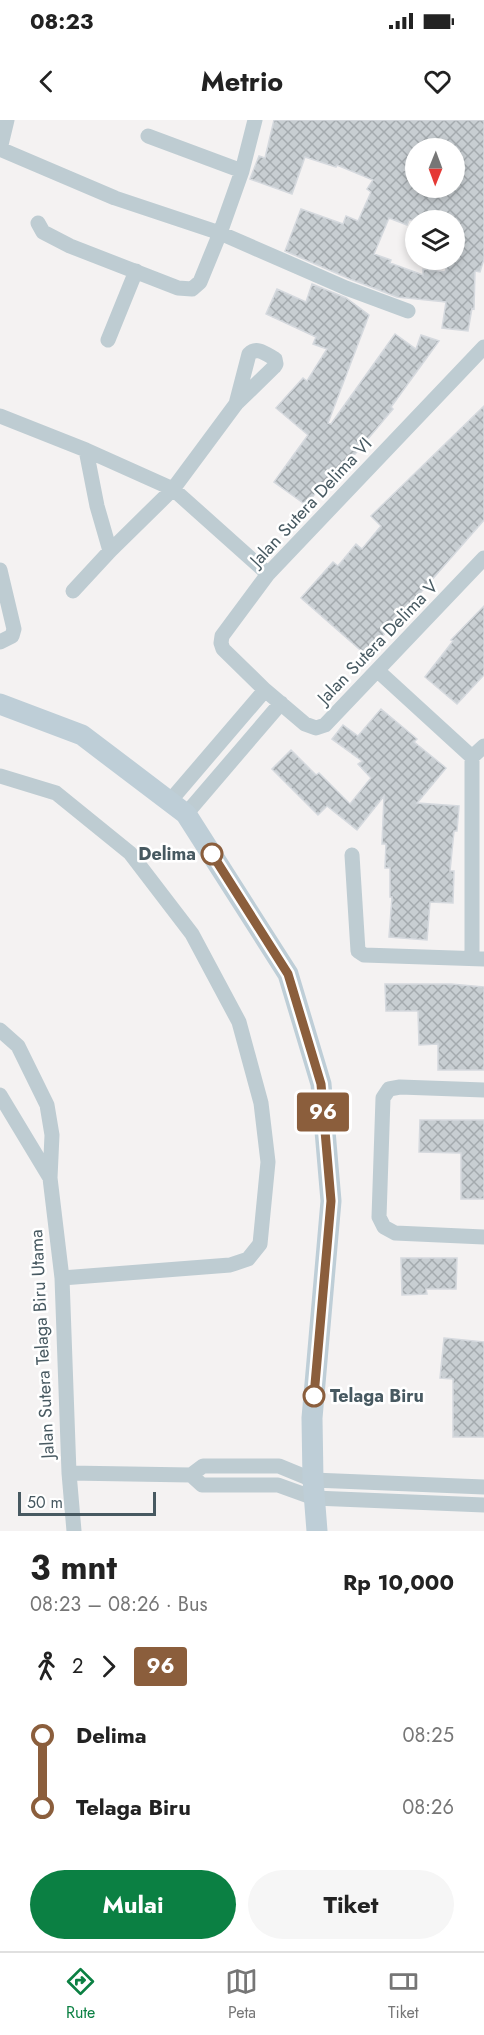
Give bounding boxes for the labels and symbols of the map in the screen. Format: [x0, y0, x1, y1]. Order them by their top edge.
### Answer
north arrow [405, 138, 465, 198]
street label: Jalan Sutera Delima VI [243, 432, 378, 574]
street label: Jalan Sutera Delima V [310, 574, 444, 711]
place label: Delima [138, 841, 196, 867]
marker: Delima [201, 843, 223, 865]
line badge: 96 [296, 1092, 350, 1132]
street label: Jalan Sutera Telaga Biru Utama [23, 1229, 61, 1461]
place label: Telaga Biru [330, 1383, 424, 1409]
marker: Telaga Biru [303, 1385, 325, 1407]
scale bar [18, 1489, 156, 1516]

